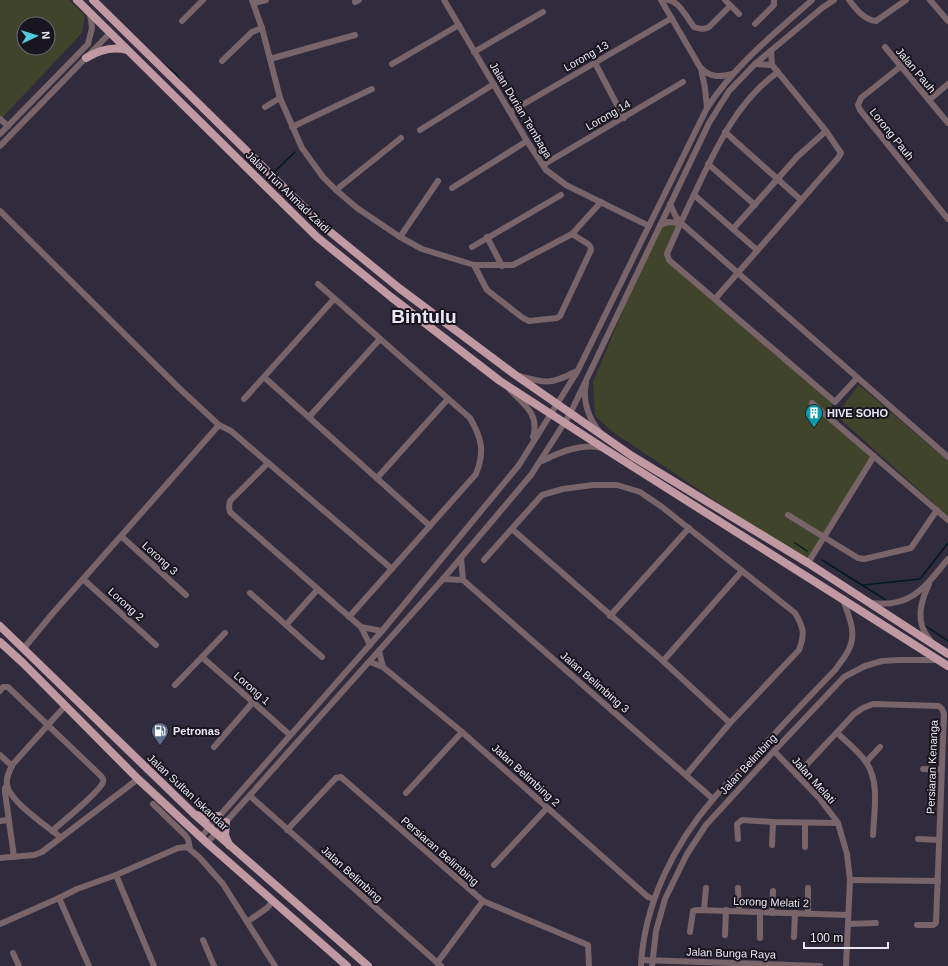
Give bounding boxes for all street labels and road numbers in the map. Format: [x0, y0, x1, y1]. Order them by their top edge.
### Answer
street label: Lorong 13 [562, 38, 610, 74]
street label: Jalan Pauh [894, 45, 938, 95]
street label: Jalan Durian Tembaga [488, 60, 555, 161]
street label: Lorong 14 [584, 97, 632, 133]
street label: Lorong Pauh [868, 106, 916, 162]
street label: Jalan Tun Ahmad Zaidi [244, 149, 332, 235]
street label: Lorong 3 [140, 539, 180, 577]
street label: Lorong 2 [106, 585, 146, 623]
street label: Jalan Belimbing 3 [558, 649, 632, 715]
street label: Lorong 1 [232, 669, 272, 707]
street label: Persiaran Kenanga [924, 719, 940, 814]
street label: Jalan Belimbing [717, 732, 779, 796]
street label: Jalan Belimbing 2 [490, 741, 562, 809]
street label: Jalan Sultan Iskandar [145, 752, 231, 833]
street label: Jalan Melati [790, 754, 838, 806]
street label: Persiaran Belimbing [399, 814, 481, 888]
street label: Jalan Belimbing [319, 844, 385, 904]
street label: Lorong Melati 2 [733, 895, 809, 909]
street label: Jalan Bunga Raya [686, 945, 777, 961]

